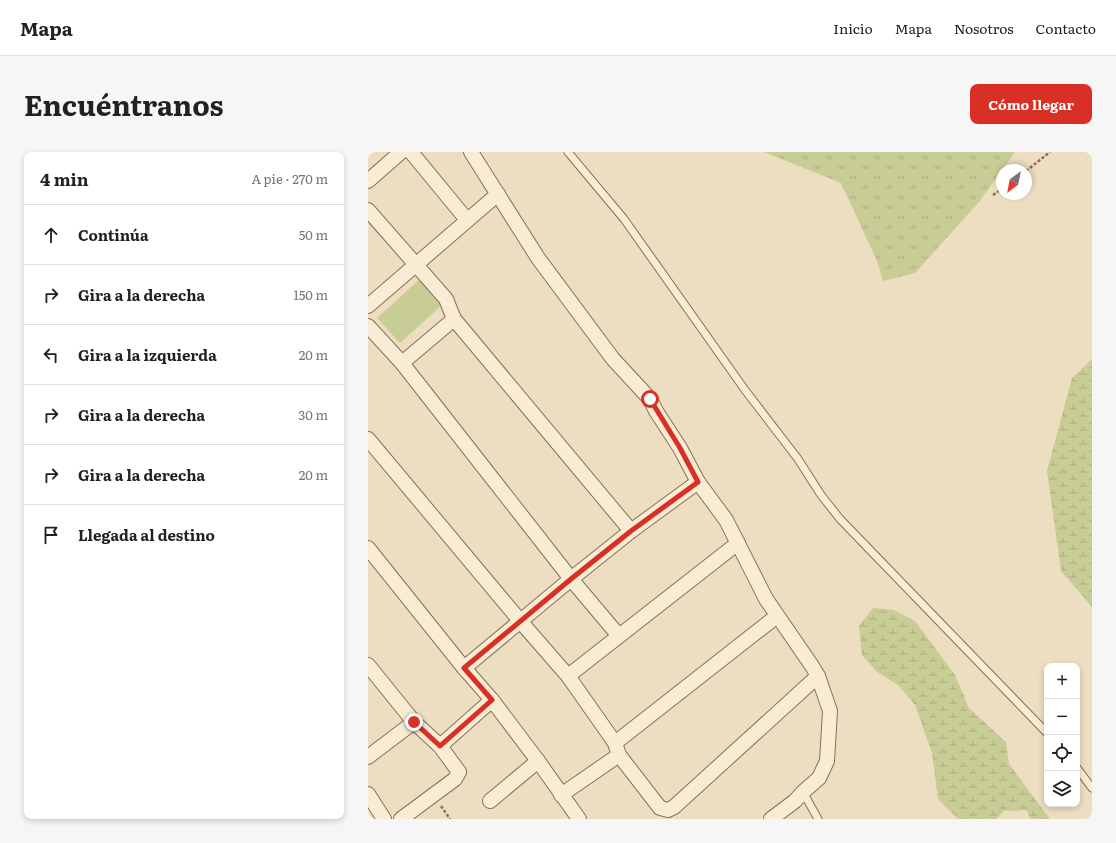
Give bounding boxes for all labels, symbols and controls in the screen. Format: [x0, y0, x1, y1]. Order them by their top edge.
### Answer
text: Mapa [20, 14, 73, 42]
text: Inicio [833, 18, 873, 38]
text: Mapa [895, 18, 932, 38]
text: Nosotros [954, 18, 1014, 38]
text: Contacto [1036, 18, 1096, 38]
text: Encuéntranos [24, 83, 223, 125]
button: Cómo llegar [970, 84, 1092, 124]
north arrow [996, 164, 1032, 200]
text: 4 min [40, 166, 89, 191]
text: A pie · 270 m [251, 169, 328, 188]
text: Continúa [78, 223, 149, 246]
icon: ahead [40, 224, 62, 246]
text: 50 m [299, 225, 328, 244]
text: Gira a la derecha [78, 283, 205, 306]
icon: right [40, 284, 62, 306]
text: 150 m [293, 285, 328, 304]
text: Gira a la izquierda [78, 343, 217, 366]
icon: left [40, 344, 62, 366]
text: 20 m [299, 345, 328, 364]
route start [641, 390, 659, 408]
text: Gira a la derecha [78, 403, 205, 426]
icon: right [40, 404, 62, 426]
text: 30 m [298, 405, 328, 424]
text: Gira a la derecha [78, 463, 205, 486]
icon: right [40, 464, 62, 486]
text: 20 m [299, 465, 328, 484]
text: Llegada al destino [78, 523, 215, 546]
icon: arrive [40, 524, 62, 546]
map controls [1044, 663, 1080, 807]
button: + [1044, 663, 1080, 699]
button: − [1044, 699, 1080, 735]
route end [405, 713, 423, 731]
button: locate [1044, 735, 1080, 771]
button: layers [1044, 771, 1080, 807]

